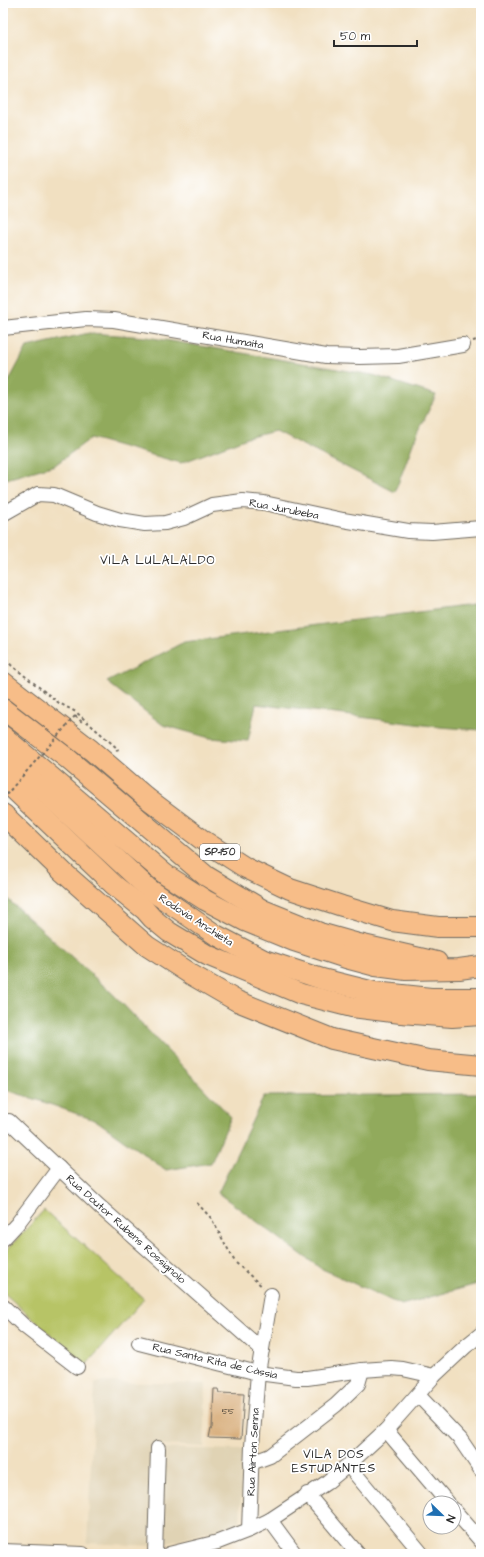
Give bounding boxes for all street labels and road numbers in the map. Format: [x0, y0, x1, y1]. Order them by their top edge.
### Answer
street label: Rua Humaíta [201, 327, 265, 353]
street label: Rua Jurubeba [248, 495, 320, 523]
road number: SP-150 [200, 844, 240, 860]
street label: Rodovia Anchieta [156, 890, 236, 950]
street label: Rua Doutor Rubens Rossignolo [62, 1171, 190, 1288]
street label: Rua Santa Rita de Cássia [151, 1339, 279, 1383]
street label: Rua Airton Senna [243, 1407, 263, 1497]

